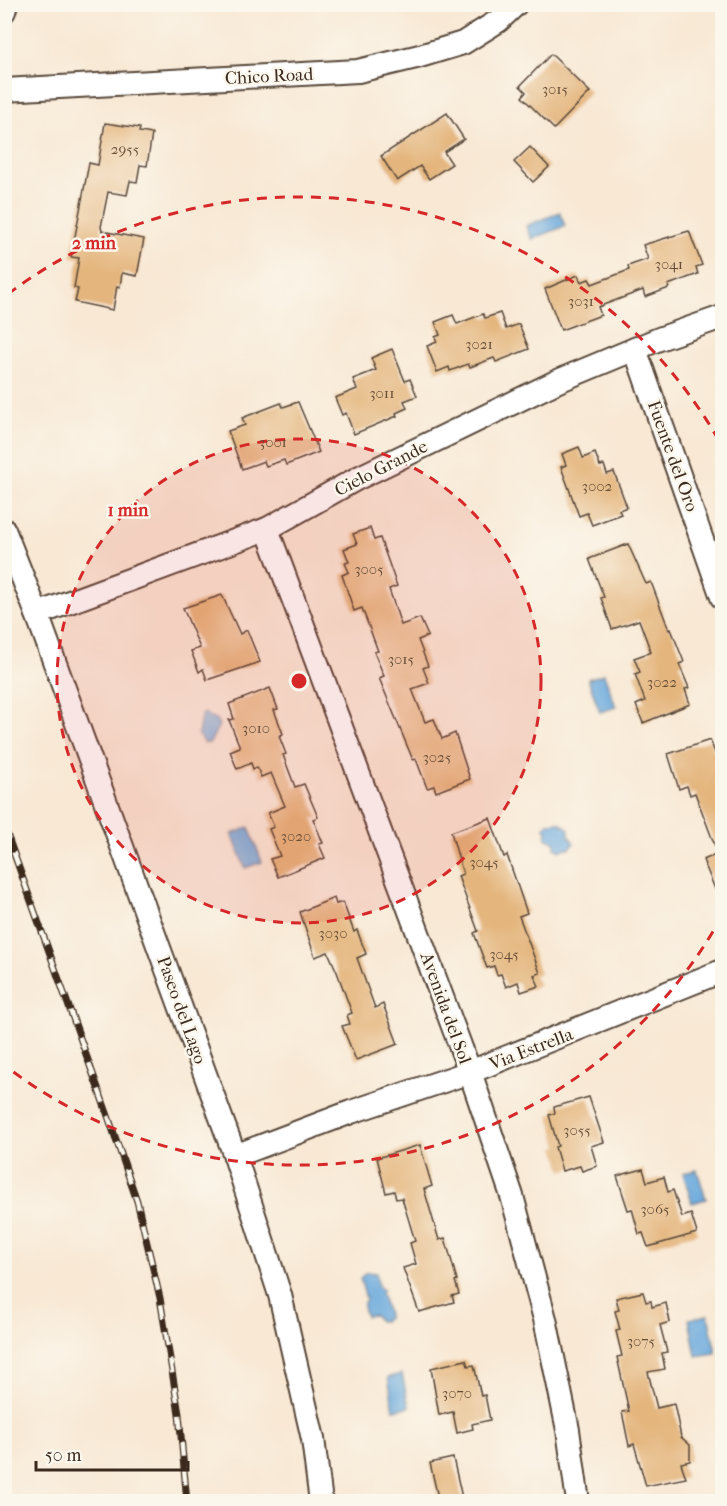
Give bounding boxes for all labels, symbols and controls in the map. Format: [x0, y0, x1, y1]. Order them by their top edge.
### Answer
street label: Chico Road [224, 64, 314, 89]
house number: 3015 [542, 80, 568, 98]
house number: 2955 [111, 140, 139, 158]
text: 2 min [72, 233, 116, 254]
house number: 3041 [655, 255, 683, 273]
house number: 3031 [568, 292, 594, 310]
house number: 3021 [465, 335, 493, 353]
house number: 3011 [369, 384, 395, 402]
street label: Fuente del Oro [643, 398, 702, 515]
house number: 3001 [259, 433, 287, 451]
street label: Cielo Grande [331, 436, 431, 501]
house number: 3002 [582, 477, 612, 495]
text: 1 min [107, 500, 149, 521]
house number: 3005 [354, 560, 384, 578]
house number: 3015 [388, 650, 414, 668]
centre of rings [289, 671, 309, 691]
house number: 3022 [647, 673, 677, 691]
house number: 3010 [242, 719, 270, 737]
house number: 3025 [423, 748, 451, 766]
house number: 3020 [281, 827, 311, 845]
house number: 3045 [469, 853, 499, 871]
house number: 3030 [319, 924, 347, 942]
house number: 3045 [489, 945, 519, 963]
street label: Avenida del Sol [415, 949, 475, 1067]
street label: Paseo del Lago [152, 954, 211, 1067]
street label: Via Estrella [485, 1024, 577, 1075]
house number: 3055 [563, 1121, 591, 1139]
house number: 3065 [640, 1200, 670, 1218]
house number: 3075 [627, 1332, 655, 1350]
house number: 3070 [442, 1384, 472, 1402]
scale bar [36, 1434, 188, 1472]
text: 50 m [45, 1445, 82, 1466]

